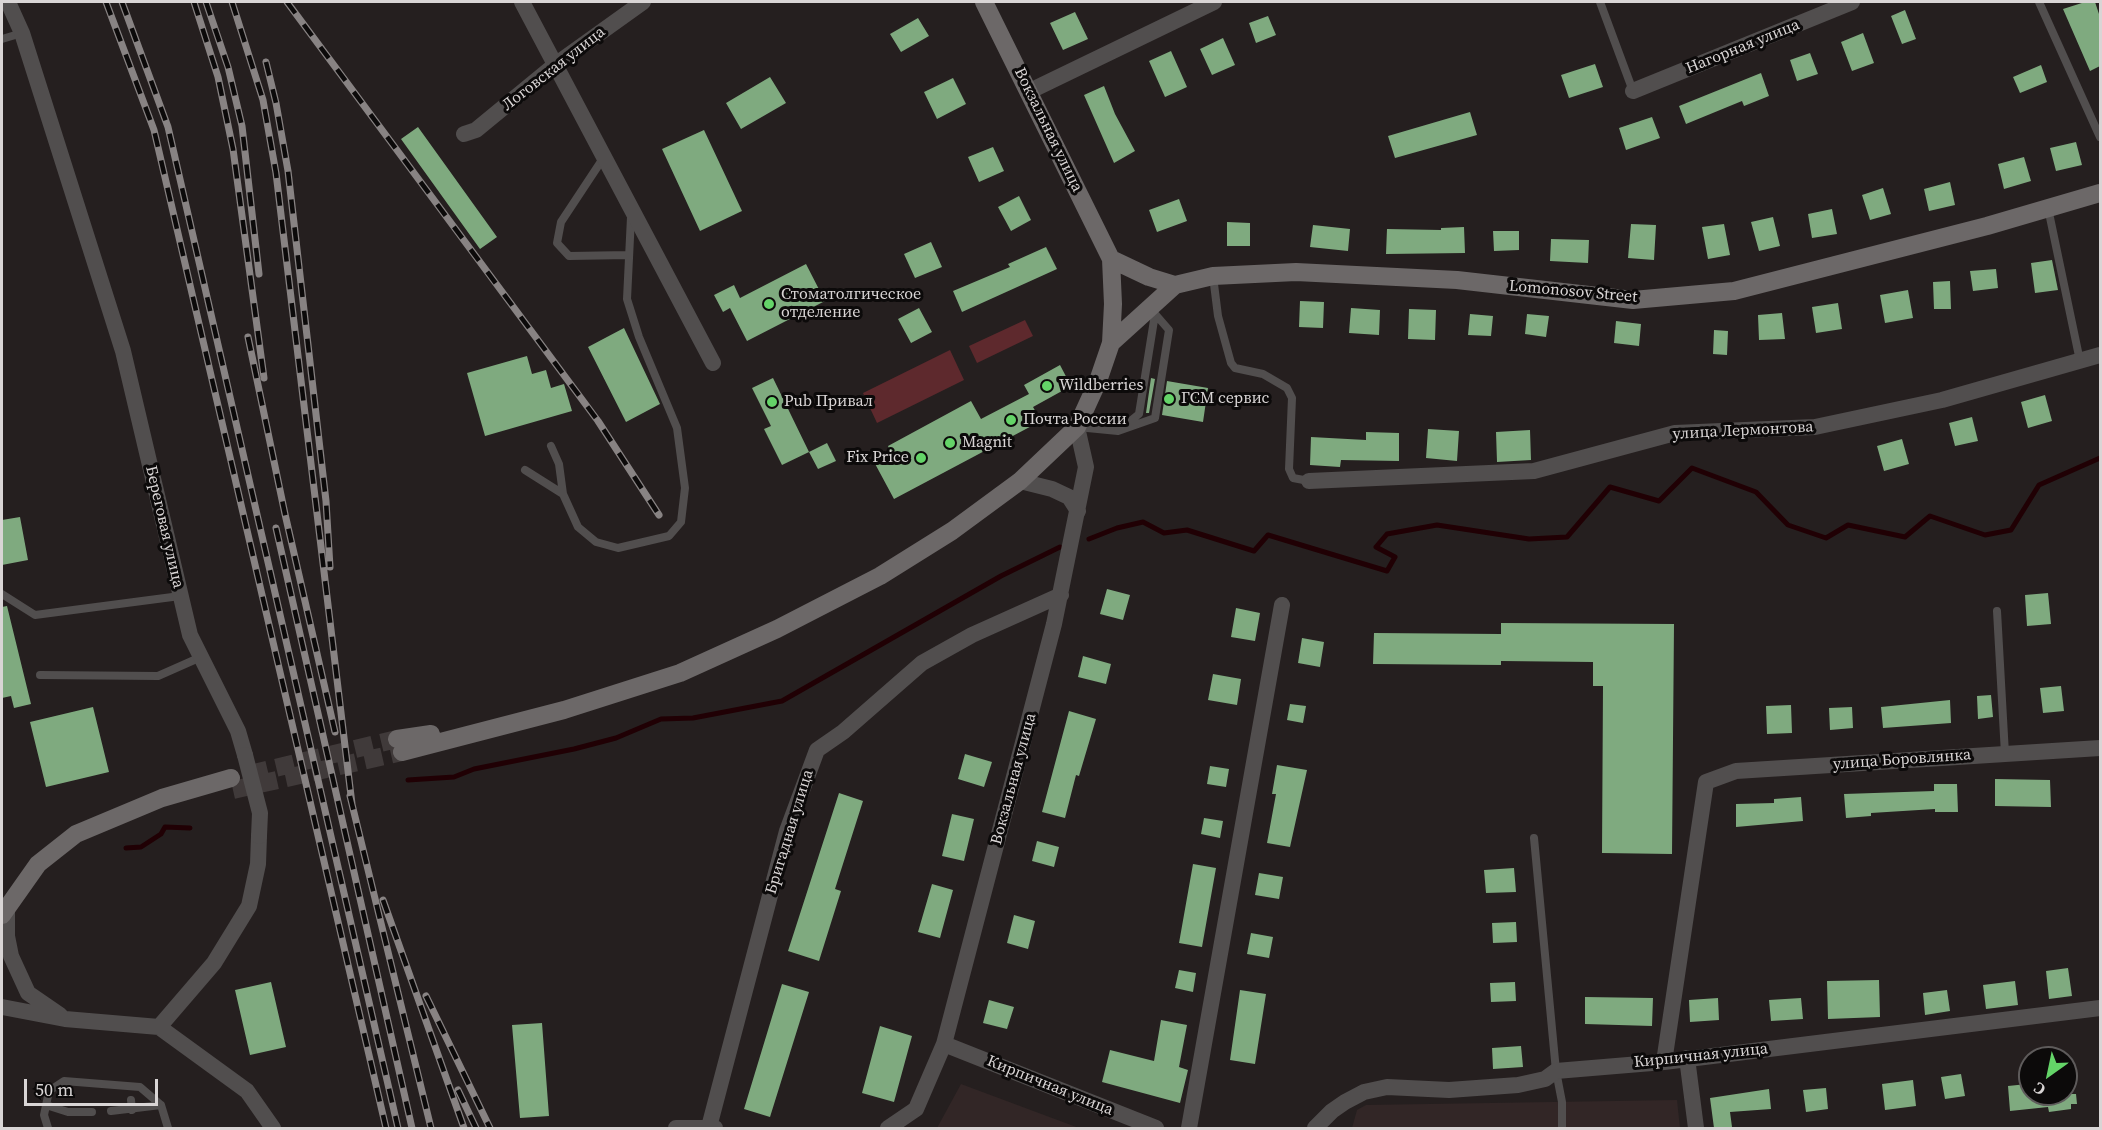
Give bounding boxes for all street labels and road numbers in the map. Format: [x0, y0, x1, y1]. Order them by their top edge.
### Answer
street label: Нагорная улица [1683, 15, 1803, 79]
street label: Логовская улица [499, 23, 609, 115]
street label: Вокзальная улица [1010, 65, 1086, 195]
street label: Lomonosov Street [1508, 277, 1638, 307]
street label: улица Лермонтова [1672, 418, 1814, 444]
street label: Береговая улица [141, 464, 187, 590]
street label: Вокзальная улица [987, 711, 1041, 847]
street label: улица Боровлянка [1832, 746, 1972, 774]
street label: Бригадная улица [762, 767, 818, 897]
street label: Кирпичная улица [1633, 1039, 1769, 1073]
street label: Кирпичная улица [984, 1052, 1116, 1120]

